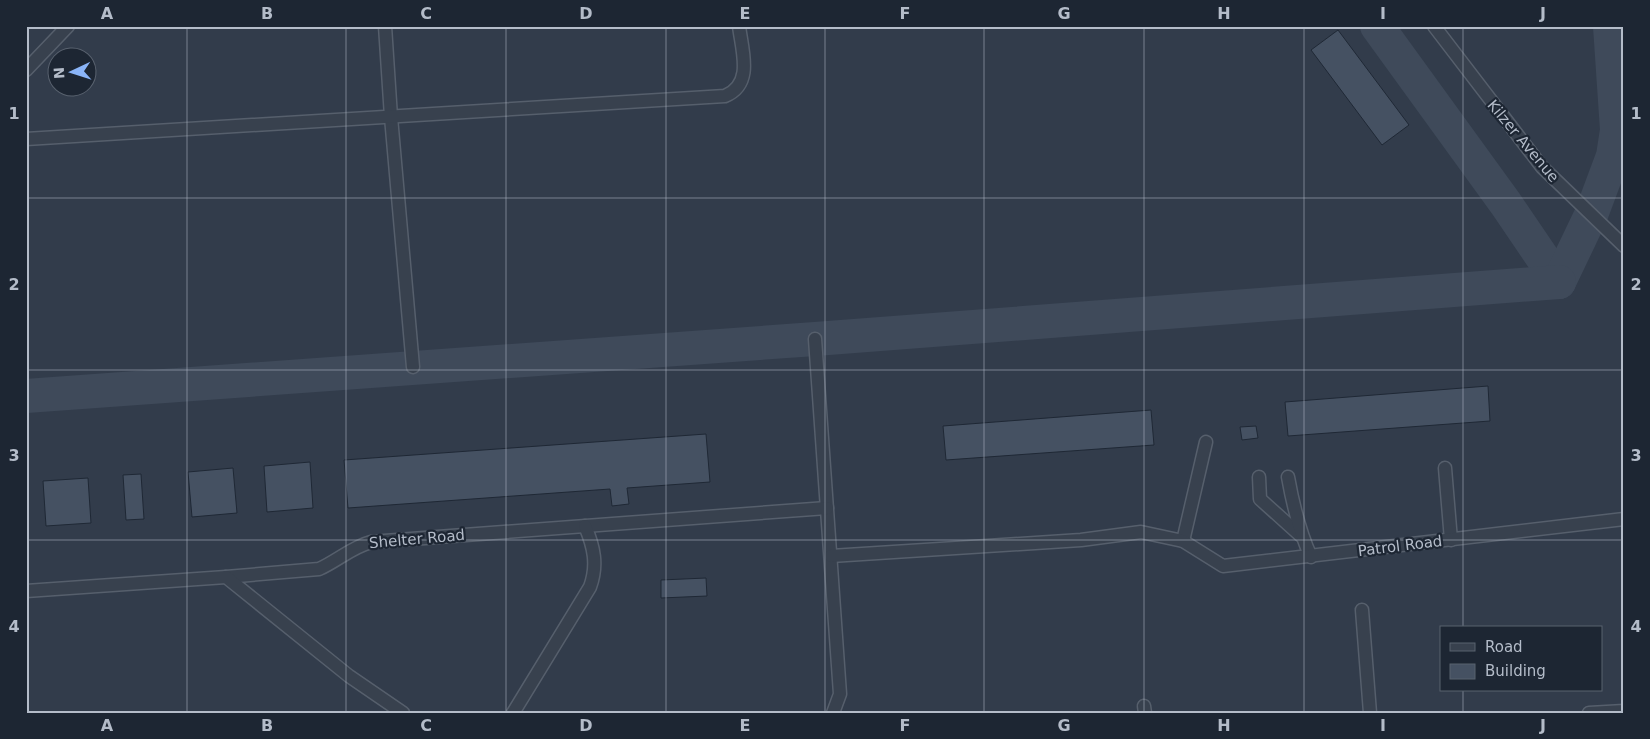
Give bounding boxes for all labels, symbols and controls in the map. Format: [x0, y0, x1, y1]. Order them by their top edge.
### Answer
text: A [101, 4, 114, 23]
text: B [261, 4, 273, 23]
text: C [420, 4, 432, 23]
text: D [579, 4, 593, 23]
text: E [740, 4, 750, 23]
text: F [900, 4, 910, 23]
text: G [1057, 4, 1071, 23]
text: H [1217, 4, 1231, 23]
text: I [1380, 4, 1386, 23]
text: J [1539, 4, 1546, 23]
north arrow [48, 48, 98, 98]
text: N [51, 67, 67, 79]
street label: Kilzer Avenue [1483, 96, 1563, 186]
text: 1 [8, 104, 20, 123]
text: 1 [1630, 104, 1642, 123]
text: 2 [8, 275, 20, 294]
text: 2 [1630, 275, 1642, 294]
text: 3 [8, 446, 20, 465]
text: 3 [1630, 446, 1642, 465]
street label: Shelter Road [368, 526, 466, 552]
street label: Patrol Road [1357, 532, 1443, 560]
text: 4 [8, 617, 20, 636]
text: 4 [1630, 617, 1642, 636]
legend [1440, 626, 1602, 692]
text: Road [1485, 638, 1523, 656]
text: Building [1485, 662, 1546, 680]
text: A [101, 716, 114, 735]
text: B [261, 716, 273, 735]
text: C [420, 716, 432, 735]
text: D [579, 716, 593, 735]
text: E [740, 716, 750, 735]
text: F [900, 716, 910, 735]
text: G [1057, 716, 1071, 735]
text: H [1217, 716, 1231, 735]
text: I [1380, 716, 1386, 735]
text: J [1539, 716, 1546, 735]

